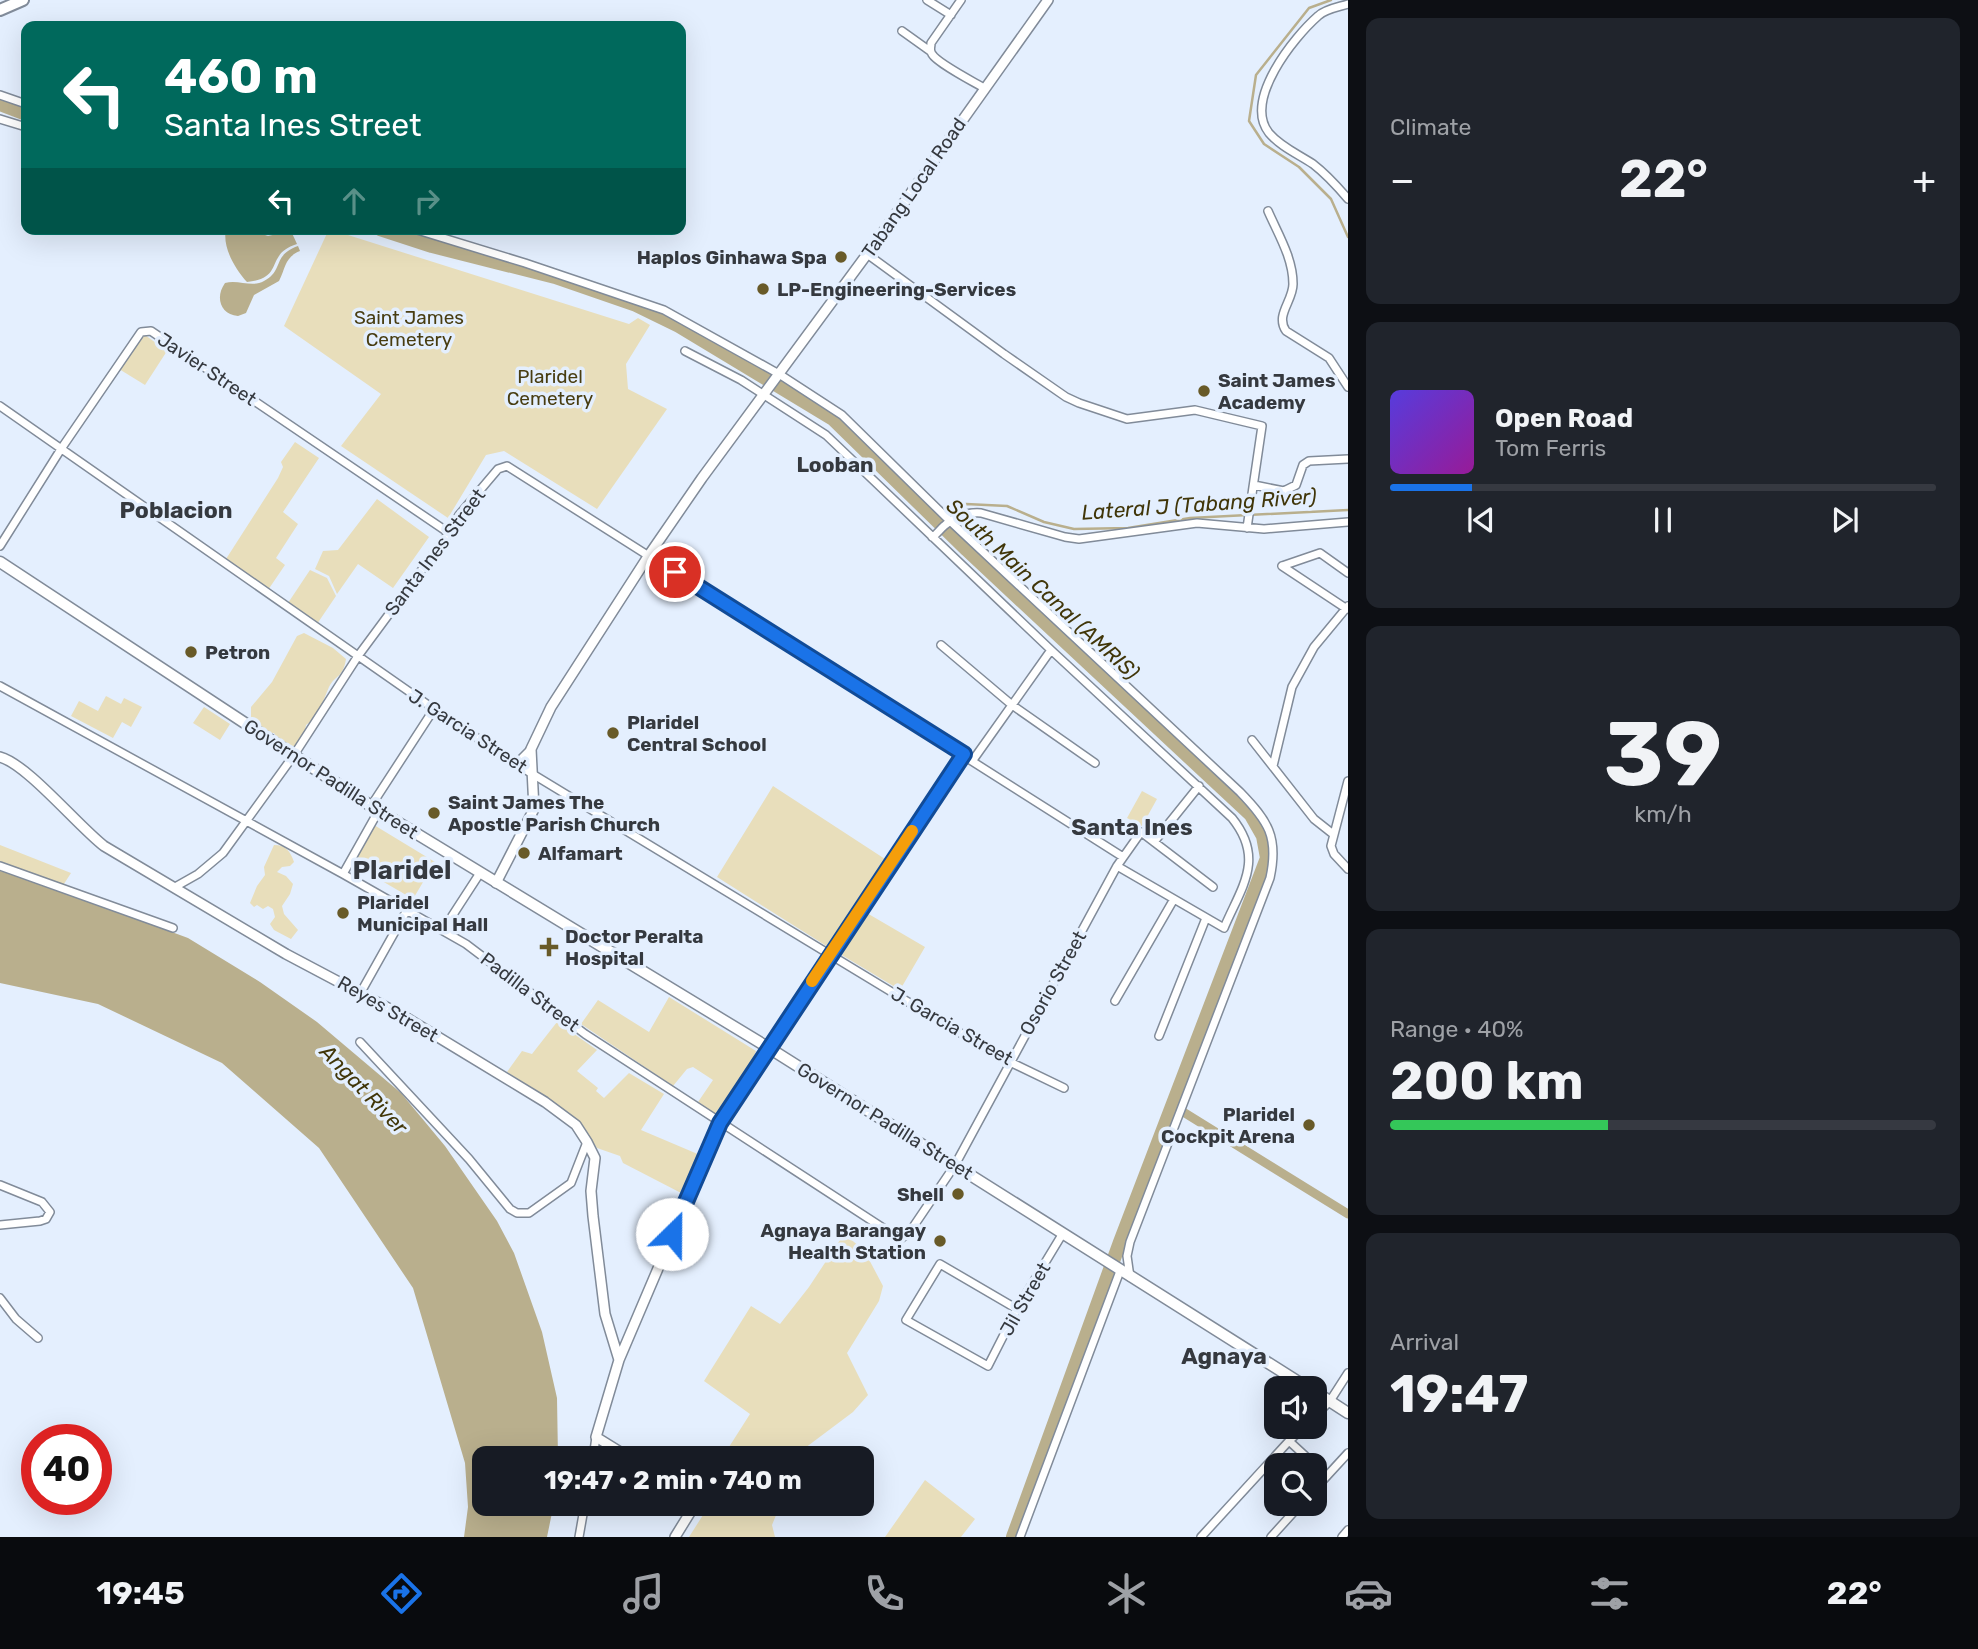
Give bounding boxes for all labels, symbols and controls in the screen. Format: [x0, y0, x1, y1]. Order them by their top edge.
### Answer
text: 460 m [164, 47, 318, 105]
icon: left [49, 49, 140, 140]
text: Santa Ines Street [164, 106, 421, 144]
text: Climate [1390, 113, 1471, 141]
street label: Tabang Local Road [857, 114, 971, 262]
text: 22° [1619, 148, 1708, 210]
text: − [1390, 157, 1415, 203]
text: + [1912, 157, 1936, 203]
icon: left [262, 182, 300, 220]
icon: ahead [335, 182, 373, 220]
icon: right [408, 182, 446, 220]
place label: Haplos Ginhawa Spa [637, 246, 827, 269]
marker: Haplos Ginhawa Spa [833, 249, 849, 265]
place label: LP-Engineering-Services [777, 278, 1016, 301]
marker: LP-Engineering-Services [755, 281, 771, 297]
park label: Saint James Cemetery [354, 306, 464, 351]
street label: Javier Street [153, 327, 261, 411]
park label: Plaridel Cemetery [507, 365, 593, 410]
place label: Saint James Academy [1218, 369, 1335, 414]
marker: Saint James Academy [1196, 383, 1212, 399]
text: Open Road [1495, 403, 1633, 434]
text: Tom Ferris [1495, 434, 1606, 462]
district label: Looban [796, 452, 874, 477]
water label: Lateral J (Tabang River) [1081, 483, 1317, 525]
street label: Santa Ines Street [380, 484, 491, 620]
water label: South Main Canal (AMRIS) [942, 493, 1144, 685]
district label: Poblacion [119, 496, 233, 524]
icon: previous [1462, 501, 1500, 539]
icon: pause [1644, 501, 1682, 539]
icon: next [1826, 501, 1864, 539]
pin [645, 542, 705, 602]
icon: arrive [656, 553, 694, 591]
place label: Petron [205, 641, 270, 664]
marker: Petron [183, 644, 199, 660]
street label: J. Garcia Street [404, 684, 532, 778]
text: 39 [1604, 700, 1722, 808]
place label: Plaridel Central School [627, 711, 767, 756]
street label: Governor Padilla Street [240, 714, 423, 844]
marker: Plaridel Central School [605, 725, 621, 741]
place label: Saint James The Apostle Parish Church [448, 791, 660, 836]
text: km/h [1634, 800, 1692, 828]
marker: Saint James The Apostle Parish Church [426, 805, 442, 821]
district label: Santa Ines [1071, 813, 1193, 841]
place label: Alfamart [538, 842, 623, 865]
marker: Alfamart [516, 845, 532, 861]
district label: Plaridel [353, 855, 451, 886]
place label: Plaridel Municipal Hall [357, 891, 488, 936]
marker: Plaridel Municipal Hall [335, 905, 351, 921]
place label: Doctor Peralta Hospital [565, 925, 703, 970]
street label: Osorio Street [1015, 926, 1091, 1039]
marker: Doctor Peralta Hospital [539, 937, 559, 957]
street label: Padilla Street [476, 947, 584, 1037]
street label: Reyes Street [333, 971, 443, 1047]
street label: J. Garcia Street [887, 982, 1017, 1070]
text: Range · 40% [1390, 1015, 1524, 1043]
water label: Angat River [314, 1038, 414, 1140]
text: 200 km [1390, 1050, 1584, 1112]
street label: Governor Padilla Street [793, 1057, 978, 1185]
place label: Plaridel Cockpit Arena [1161, 1103, 1295, 1148]
marker: Plaridel Cockpit Arena [1301, 1117, 1317, 1133]
place label: Shell [897, 1183, 944, 1206]
marker: Shell [950, 1186, 966, 1202]
position arrow [635, 1197, 709, 1271]
place label: Agnaya Barangay Health Station [760, 1219, 927, 1264]
marker: Agnaya Barangay Health Station [932, 1233, 948, 1249]
street label: Jil Street [995, 1258, 1055, 1340]
text: Arrival [1390, 1328, 1459, 1356]
district label: Agnaya [1181, 1342, 1267, 1370]
text: 19:47 [1390, 1363, 1528, 1425]
map controls [1264, 1376, 1327, 1516]
button: sound [1264, 1376, 1327, 1439]
speed limit sign: 40 [21, 1424, 112, 1515]
button: search [1264, 1453, 1327, 1516]
text: 19:47 · 2 min · 740 m [544, 1465, 802, 1496]
icon: directions [377, 1569, 426, 1618]
icon: music [619, 1569, 668, 1618]
icon: phone [860, 1569, 909, 1618]
icon: climate [1102, 1569, 1151, 1618]
icon: car [1344, 1569, 1393, 1618]
icon: filters [1585, 1569, 1634, 1618]
text: 19:45 [96, 1574, 185, 1612]
text: 22° [1827, 1574, 1882, 1612]

